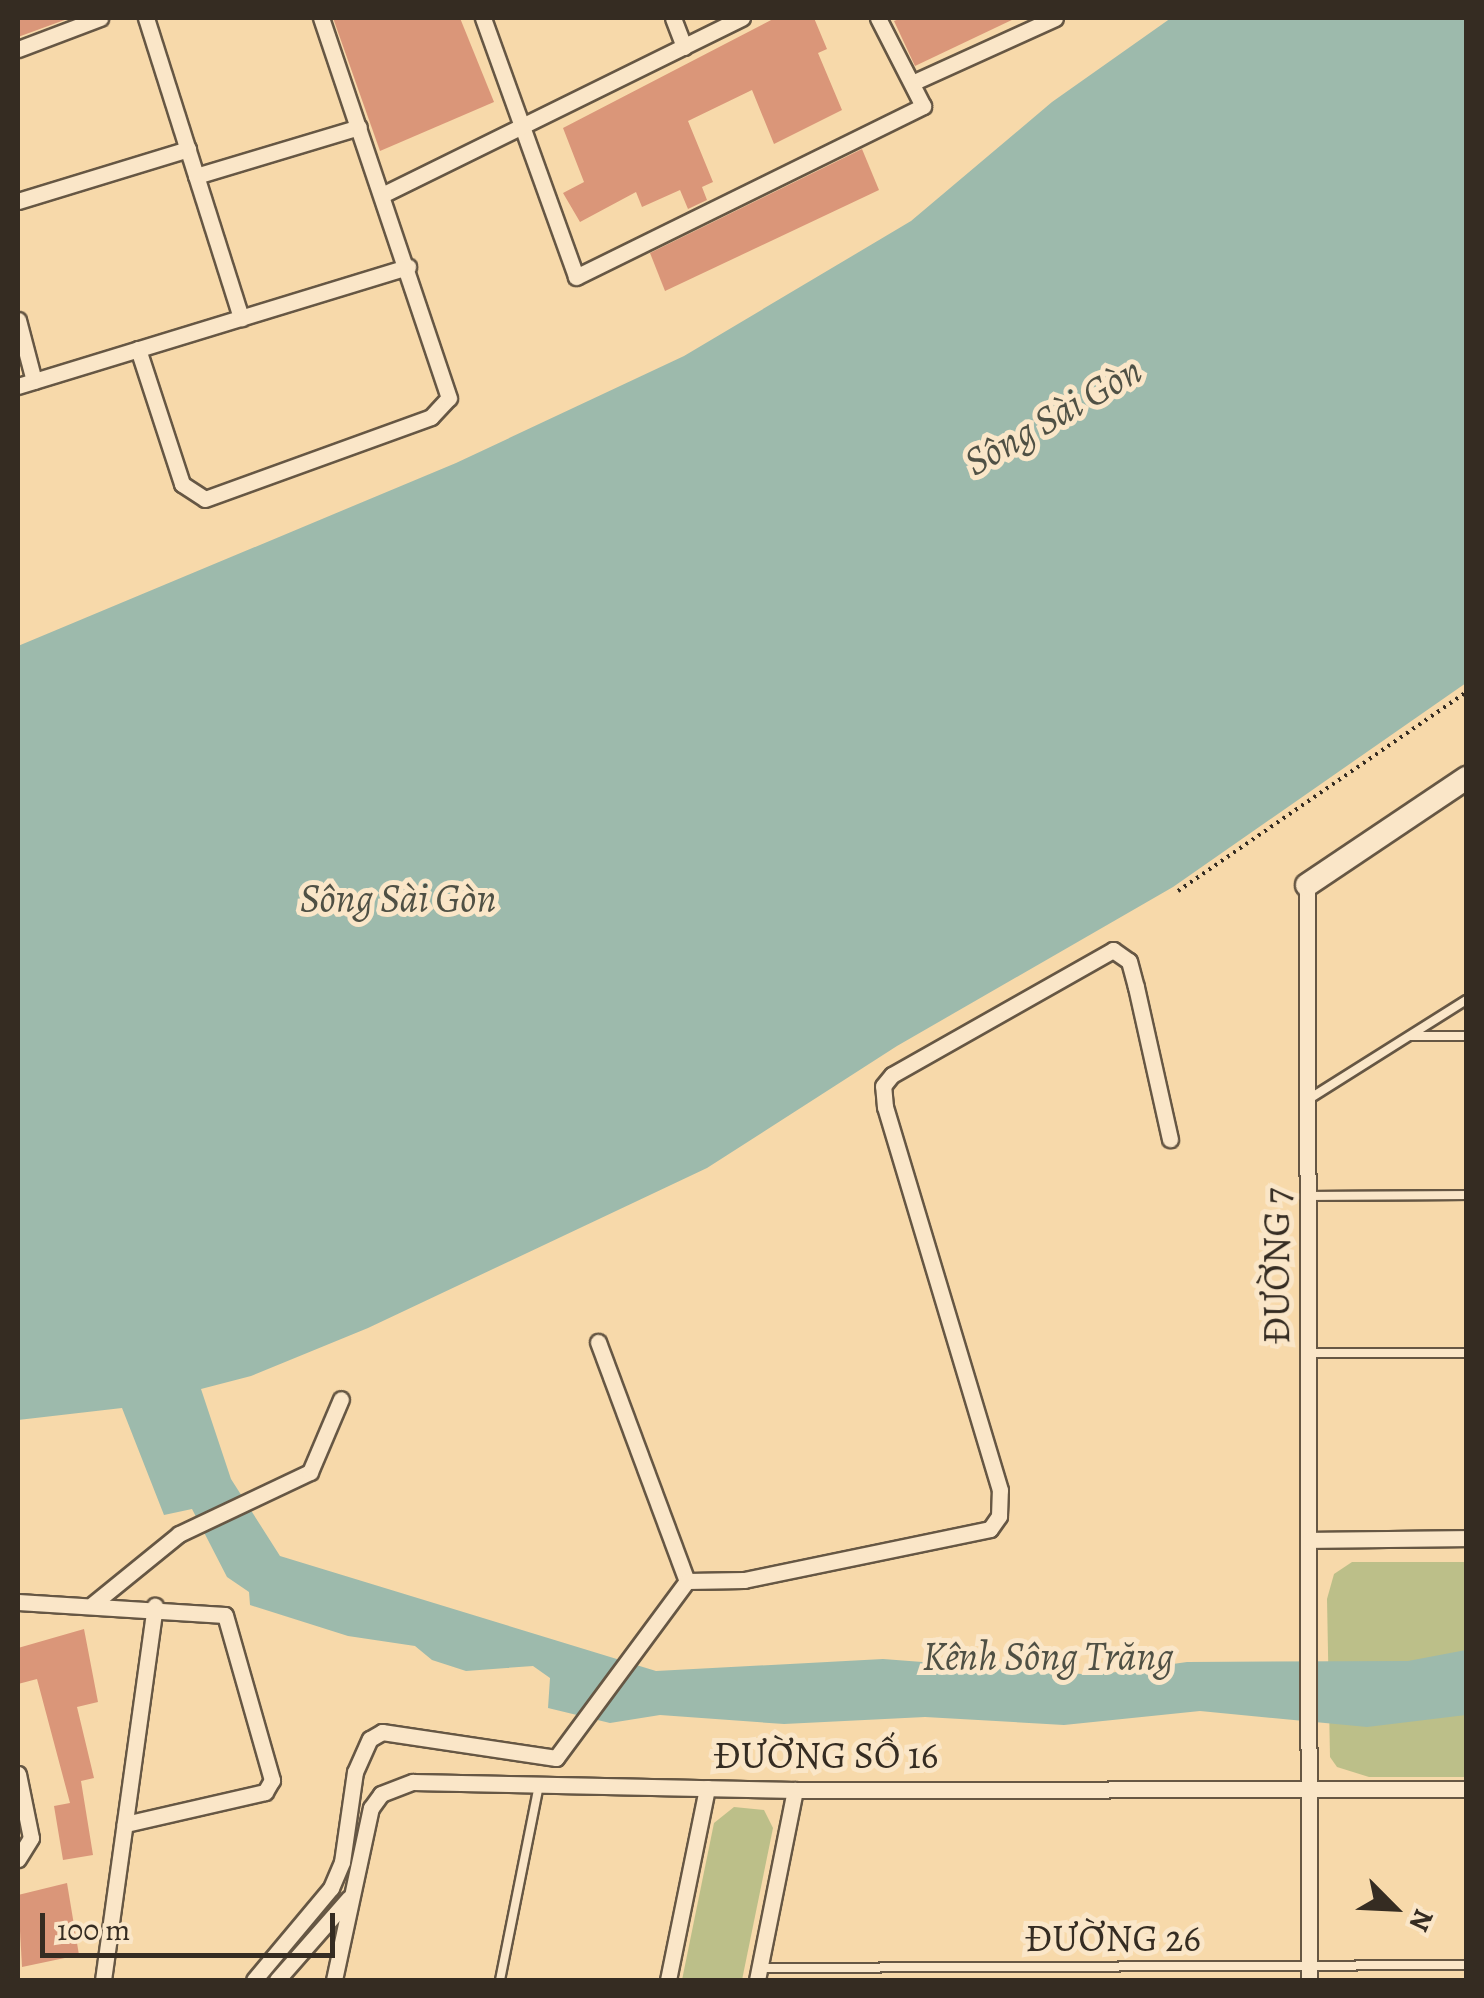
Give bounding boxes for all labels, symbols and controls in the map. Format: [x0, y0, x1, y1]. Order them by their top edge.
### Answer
water label: Sông Sài Gòn [956, 346, 1150, 486]
water label: Sông Sài Gòn [300, 875, 496, 923]
street label: ĐƯỜNG 7 [1254, 1188, 1300, 1344]
water label: Kênh Sông Trăng [922, 1633, 1174, 1681]
street label: ĐƯỜNG SỐ 16 [714, 1733, 938, 1779]
north arrow [1344, 1858, 1444, 1958]
scale bar [45, 1893, 340, 1955]
text: N [1400, 1903, 1443, 1937]
text: 100 m [57, 1910, 130, 1950]
street label: ĐƯỜNG 26 [1025, 1916, 1201, 1962]

